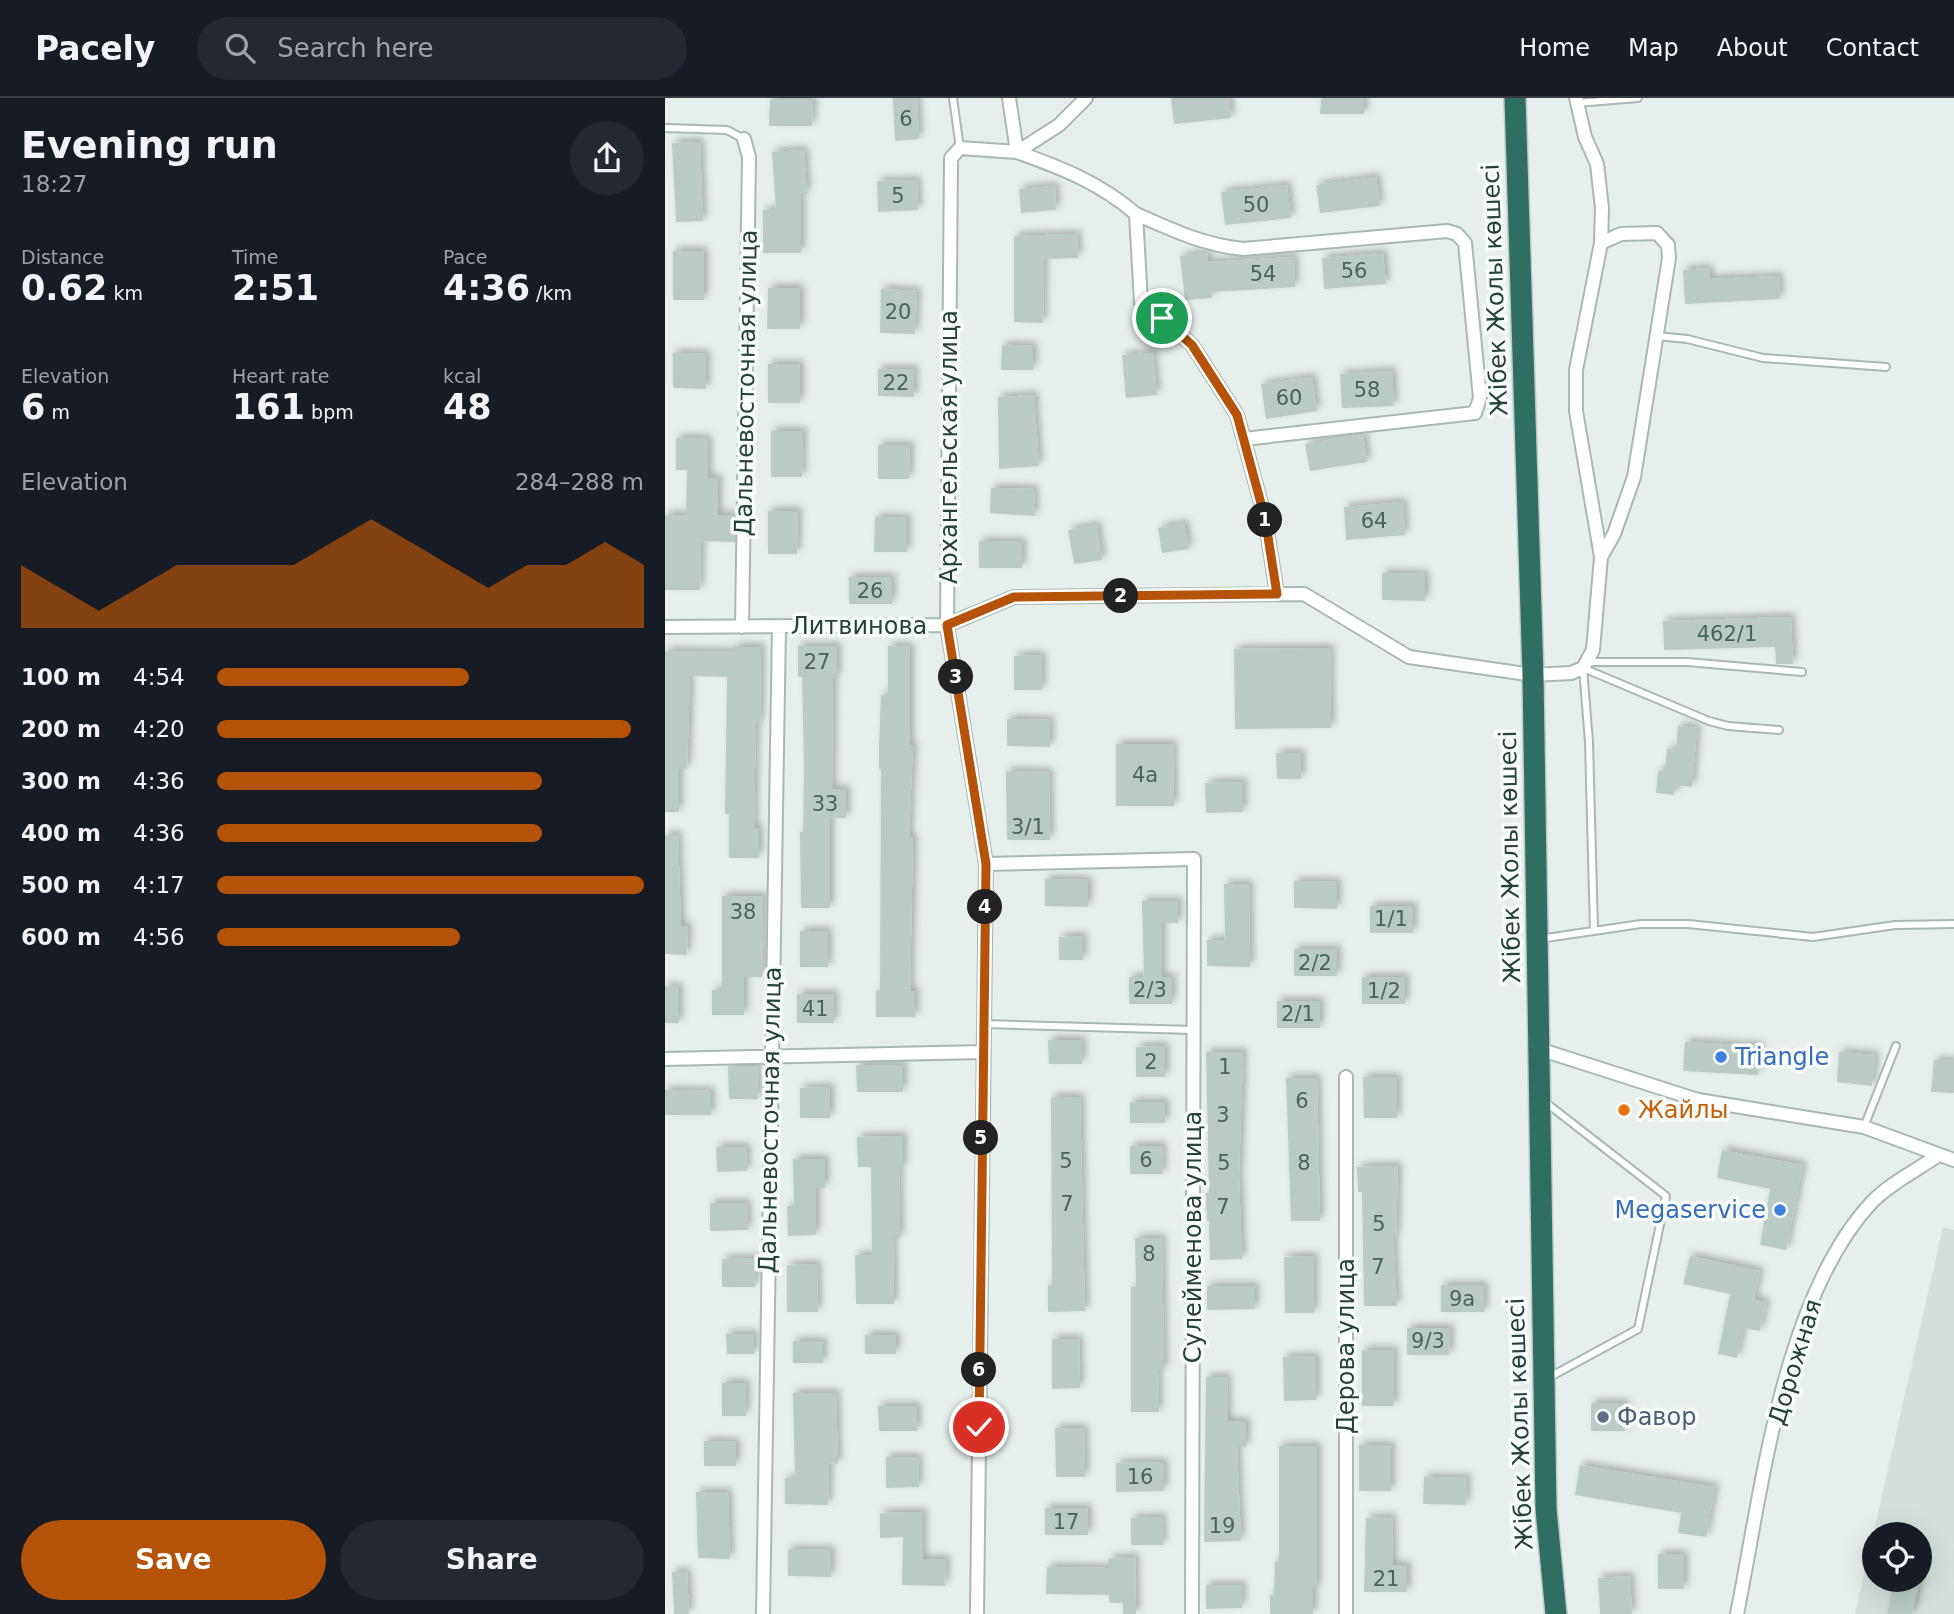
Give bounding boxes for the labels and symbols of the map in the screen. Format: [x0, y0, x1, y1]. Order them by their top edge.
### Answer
house number: 6 [899, 107, 913, 131]
street label: Жібек Жолы көшесі [1477, 163, 1513, 417]
house number: 5 [891, 184, 905, 208]
house number: 50 [1243, 193, 1269, 217]
street label: Дальневосточная улица [729, 229, 763, 537]
house number: 56 [1341, 259, 1367, 283]
house number: 54 [1250, 262, 1276, 286]
pin [1132, 288, 1192, 348]
house number: 20 [885, 300, 911, 324]
street label: Архангельская улица [935, 310, 963, 584]
house number: 22 [883, 371, 909, 395]
house number: 58 [1354, 378, 1380, 402]
house number: 60 [1276, 386, 1302, 410]
pin: 1 [1247, 502, 1283, 538]
house number: 64 [1361, 509, 1387, 533]
pin: 2 [1103, 578, 1139, 614]
house number: 26 [857, 579, 883, 603]
street label: Литвинова [791, 612, 927, 640]
house number: 462/1 [1697, 622, 1757, 646]
house number: 27 [804, 650, 830, 674]
pin: 3 [939, 660, 973, 694]
street label: Жібек Жолы көшесі [1494, 731, 1526, 983]
house number: 4а [1132, 763, 1158, 787]
house number: 33 [812, 792, 838, 816]
house number: 3/1 [1011, 815, 1045, 839]
pin: 4 [967, 890, 1003, 924]
house number: 38 [730, 900, 756, 924]
house number: 1/1 [1374, 907, 1408, 931]
house number: 2/2 [1298, 951, 1332, 975]
street label: Дальневосточная улица [753, 966, 787, 1274]
house number: 2/3 [1133, 978, 1167, 1002]
house number: 1/2 [1367, 979, 1401, 1003]
house number: 41 [802, 997, 828, 1021]
house number: 2/1 [1281, 1002, 1315, 1026]
place label: Triangle [1734, 1043, 1829, 1071]
marker: Triangle [1713, 1049, 1729, 1065]
house number: 2 [1144, 1050, 1158, 1074]
house number: 1 [1218, 1055, 1232, 1079]
house number: 6 [1295, 1089, 1309, 1113]
place label: Жайлы [1638, 1096, 1728, 1124]
marker: Жайлы [1616, 1102, 1632, 1118]
house number: 3 [1216, 1103, 1230, 1127]
street label: Сулейменова улица [1179, 1111, 1207, 1363]
pin: 5 [963, 1121, 999, 1156]
house number: 6 [1139, 1148, 1153, 1172]
house number: 5 [1059, 1149, 1073, 1173]
house number: 5 [1217, 1151, 1231, 1175]
house number: 8 [1297, 1151, 1311, 1175]
house number: 7 [1060, 1192, 1074, 1216]
house number: 7 [1216, 1195, 1230, 1219]
place label: Megaservice [1615, 1196, 1766, 1224]
marker: Megaservice [1772, 1202, 1788, 1218]
house number: 5 [1372, 1212, 1386, 1236]
house number: 8 [1142, 1242, 1156, 1266]
house number: 7 [1371, 1255, 1385, 1279]
street label: Дерова улица [1332, 1258, 1360, 1434]
house number: 9а [1449, 1287, 1475, 1311]
street label: Дорожная [1763, 1296, 1827, 1428]
street label: Жібек Жолы көшесі [1502, 1297, 1538, 1551]
house number: 9/3 [1411, 1329, 1445, 1353]
pin: 6 [961, 1352, 997, 1388]
pin [949, 1397, 1009, 1457]
place label: Фавор [1617, 1403, 1696, 1431]
marker: Фавор [1595, 1409, 1611, 1425]
house number: 16 [1127, 1465, 1153, 1489]
house number: 17 [1053, 1510, 1079, 1534]
house number: 19 [1209, 1514, 1235, 1538]
house number: 21 [1373, 1567, 1399, 1591]

